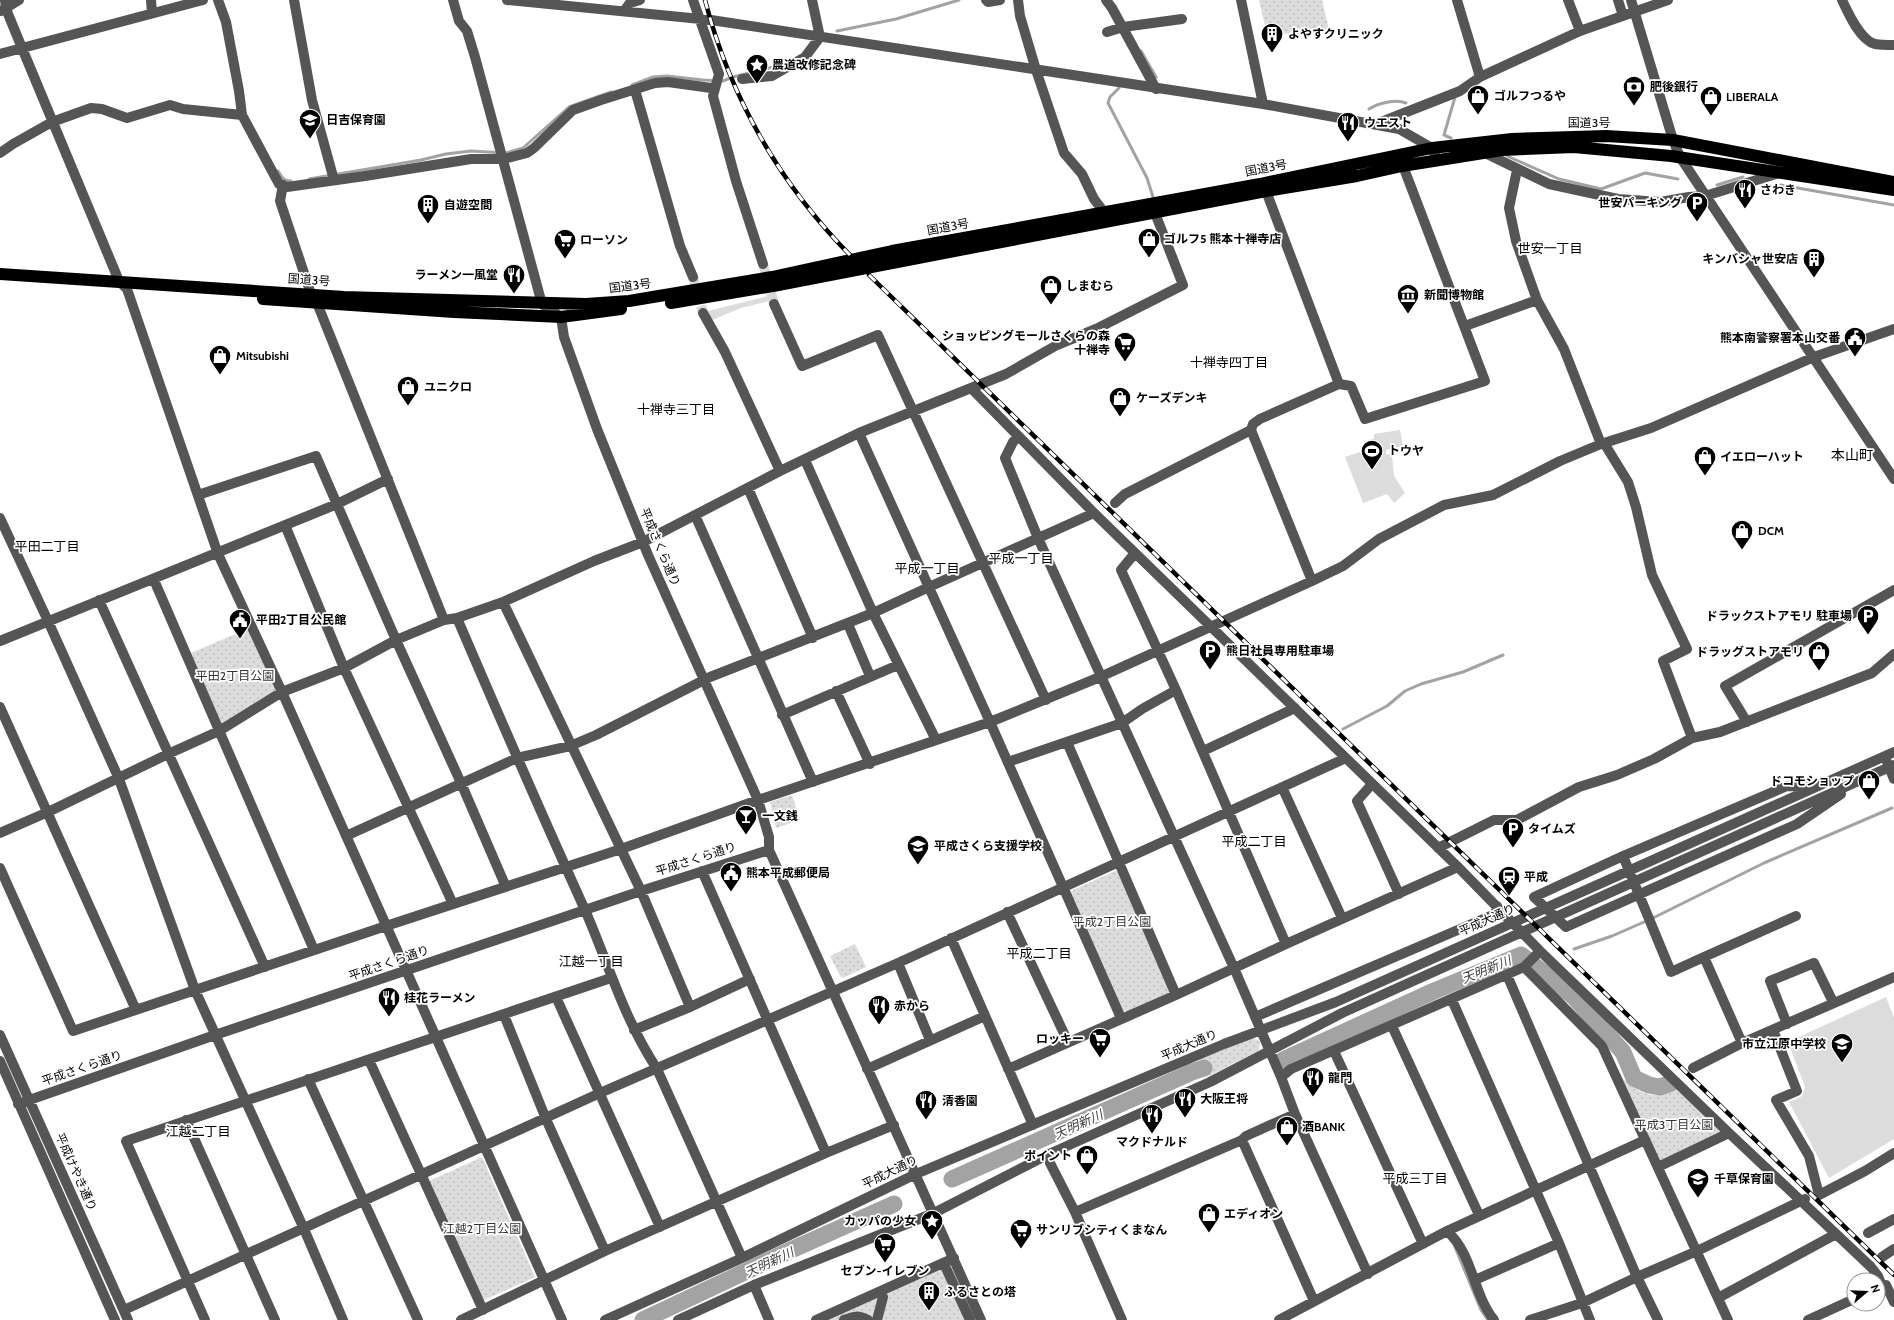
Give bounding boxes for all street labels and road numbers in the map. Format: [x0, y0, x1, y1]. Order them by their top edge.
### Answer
street label: 国道3号 [1568, 115, 1610, 130]
street label: 国道3号 [1244, 156, 1288, 179]
street label: 国道3号 [926, 215, 970, 238]
street label: 国道3号 [287, 271, 331, 288]
street label: 国道3号 [608, 275, 652, 296]
street label: 平成さくら通り [637, 505, 684, 588]
street label: 平成さくら通り [654, 838, 738, 879]
street label: 平成大通り [1456, 900, 1517, 939]
street label: 平成さくら通り [347, 942, 431, 983]
street label: 平成大通り [1158, 1026, 1219, 1063]
street label: 平成さくら通り [40, 1047, 124, 1088]
street label: 平成けやき通り [53, 1130, 100, 1213]
street label: 平成大通り [860, 1152, 920, 1191]

